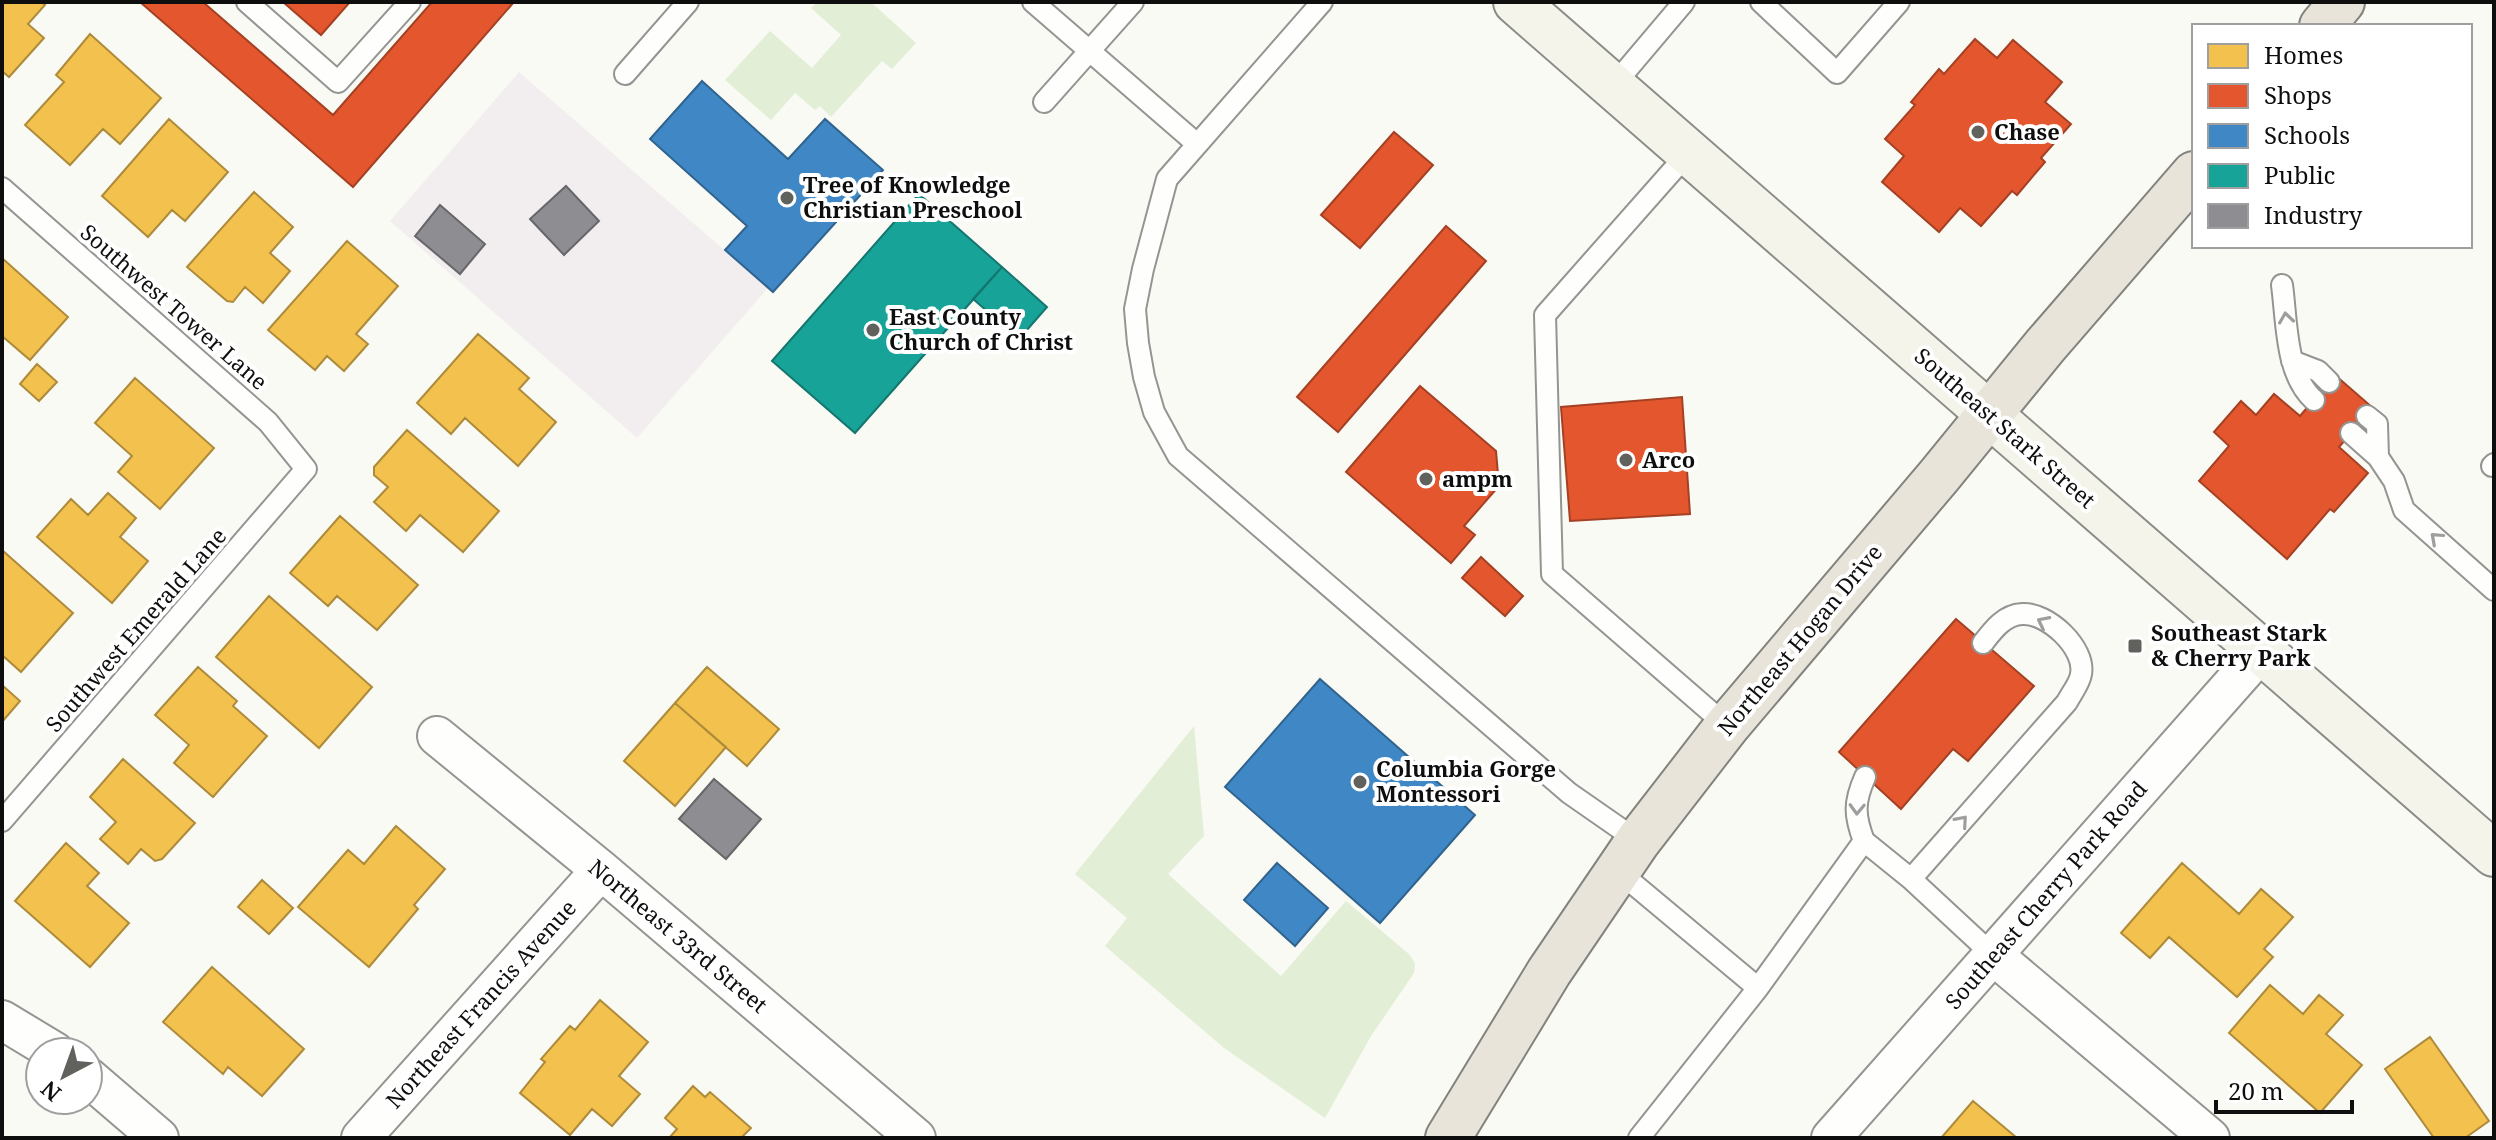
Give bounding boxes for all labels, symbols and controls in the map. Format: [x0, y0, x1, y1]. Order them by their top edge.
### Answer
legend [2192, 24, 2472, 248]
text: Homes [2264, 38, 2343, 71]
text: Shops [2264, 78, 2332, 111]
place label: Chase [1994, 116, 2060, 146]
text: Schools [2264, 118, 2350, 151]
marker: Chase [1969, 123, 1987, 141]
text: Public [2264, 158, 2335, 191]
place label: Tree of Knowledge Christian Preschool [803, 169, 1022, 224]
marker: Tree of Knowledge Christian Preschool [778, 189, 796, 207]
text: Industry [2264, 198, 2363, 231]
street label: Southwest Tower Lane [75, 217, 274, 396]
place label: East County Church of Christ [889, 301, 1073, 356]
one-way arrow [2278, 311, 2295, 324]
marker: East County Church of Christ [864, 321, 882, 339]
street label: Southeast Stark Street [1909, 340, 2103, 514]
place label: Arco [1642, 444, 1695, 474]
marker: Arco [1617, 451, 1635, 469]
place label: ampm [1442, 463, 1513, 493]
marker: ampm [1417, 470, 1435, 488]
street label: Southwest Emerald Lane [38, 521, 232, 738]
one-way arrow [2430, 533, 2445, 548]
street label: Northeast Hogan Drive [1710, 537, 1888, 741]
one-way arrow [2037, 616, 2051, 632]
place label: Southeast Stark & Cherry Park [2151, 617, 2327, 672]
marker: Southeast Stark & Cherry Park [2126, 637, 2144, 655]
place label: Columbia Gorge Montessori [1376, 753, 1556, 808]
marker: Columbia Gorge Montessori [1351, 773, 1369, 791]
street label: Southeast Cherry Park Road [1938, 773, 2153, 1015]
one-way arrow [1849, 803, 1866, 816]
one-way arrow [1953, 815, 1967, 830]
street label: Northeast 33rd Street [583, 852, 775, 1019]
street label: Northeast Francis Avenue [379, 893, 582, 1114]
north arrow [24, 1036, 104, 1116]
scale bar [2216, 1064, 2352, 1114]
text: 20 m [2228, 1074, 2284, 1107]
text: N [34, 1075, 67, 1109]

